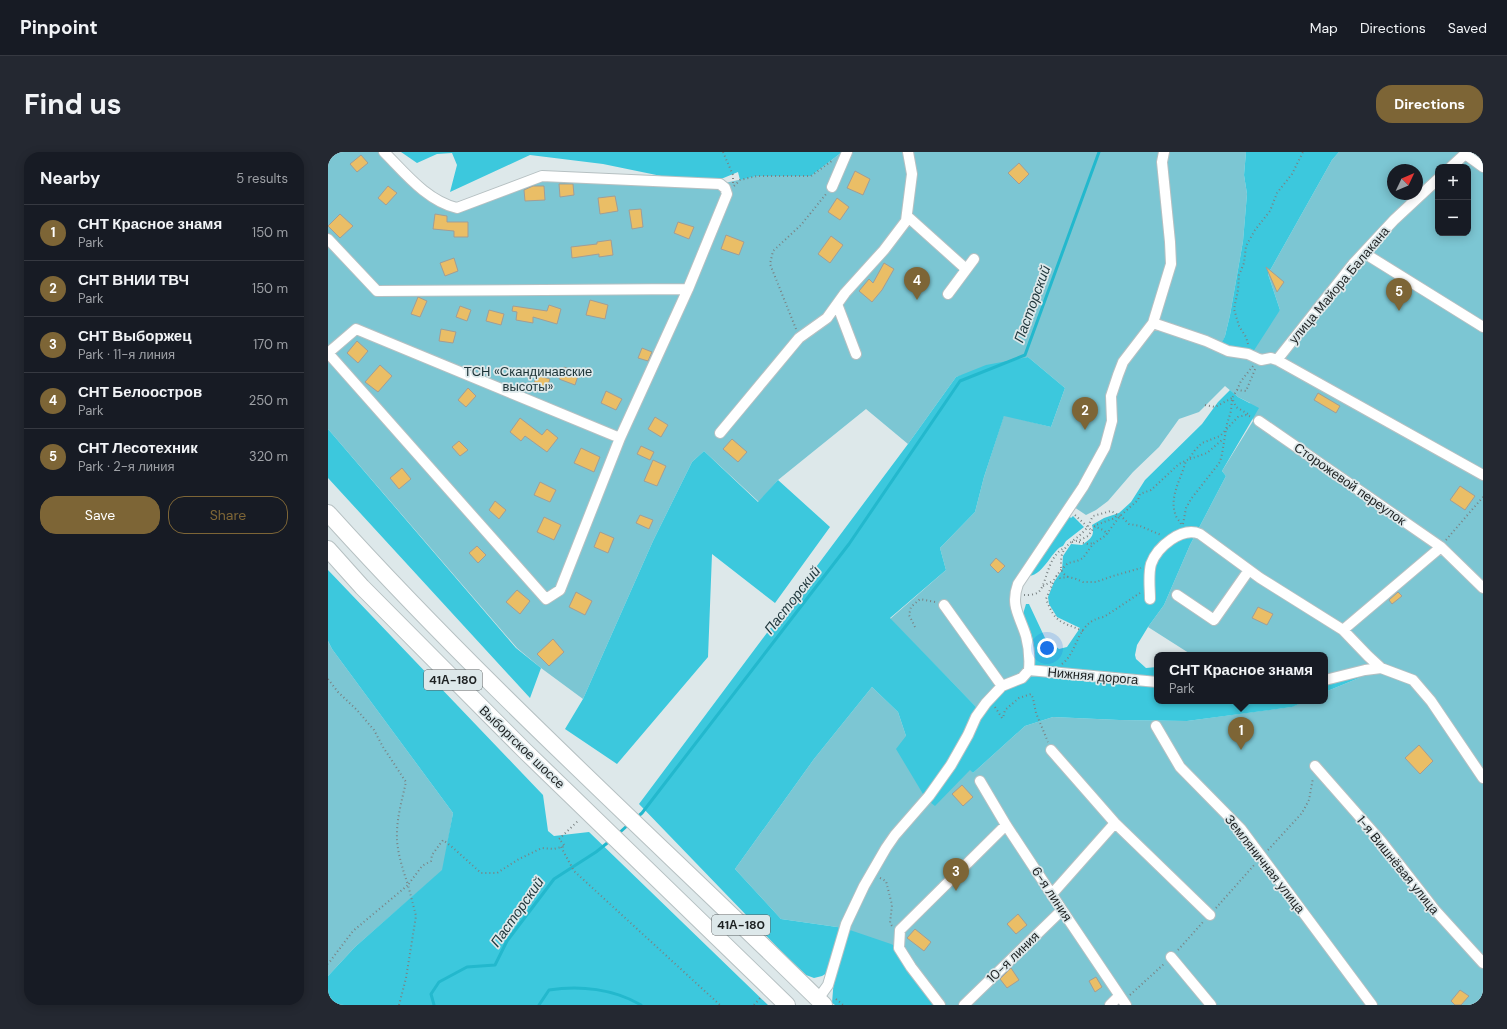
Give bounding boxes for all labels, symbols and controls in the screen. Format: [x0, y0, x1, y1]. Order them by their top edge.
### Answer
text: Pinpoint [20, 15, 98, 40]
text: Map [1310, 19, 1338, 37]
text: Directions [1360, 19, 1426, 37]
text: Saved [1448, 19, 1487, 37]
button: Directions [1376, 85, 1483, 123]
text: Find us [24, 86, 122, 123]
north arrow [1387, 164, 1423, 200]
map controls [1435, 164, 1471, 236]
button: + [1435, 164, 1471, 200]
text: Nearby [40, 167, 100, 189]
text: 5 results [236, 170, 288, 187]
button: − [1435, 200, 1471, 236]
text: СНТ Красное знамя [78, 214, 222, 234]
street label: улица Майора Балакана [1285, 222, 1394, 347]
text: 1 [51, 224, 55, 241]
text: 150 m [252, 224, 288, 241]
text: Park [78, 234, 104, 251]
water label: Пасторский [1010, 263, 1054, 345]
pin: 4 [904, 267, 930, 300]
text: СНТ ВНИИ ТВЧ [78, 270, 189, 290]
pin: 5 [1386, 278, 1412, 311]
text: 2 [49, 280, 57, 297]
text: 150 m [252, 280, 288, 297]
text: Park [78, 290, 104, 307]
text: СНТ Выборжец [78, 326, 191, 346]
text: 3 [49, 336, 57, 353]
text: 170 m [253, 336, 288, 353]
text: Park · 11-я линия [78, 346, 175, 363]
park label: ТСН «Скандинавские высоты» [464, 363, 592, 395]
text: СНТ Белоостров [78, 382, 202, 402]
text: 4 [49, 392, 57, 409]
text: 250 m [249, 392, 288, 409]
pin: 2 [1072, 397, 1098, 430]
text: Park [78, 402, 104, 419]
text: СНТ Лесотехник [78, 438, 198, 458]
street label: Сторожевой переулок [1291, 439, 1410, 529]
text: 5 [49, 448, 57, 465]
text: 320 m [249, 448, 288, 465]
text: Park · 2-я линия [78, 458, 175, 475]
button: Save [40, 496, 160, 534]
button: Share [168, 496, 288, 534]
water label: Пасторский [760, 562, 824, 638]
your location [1037, 638, 1057, 658]
popup [1154, 652, 1328, 704]
text: СНТ Красное знамя [1169, 660, 1313, 680]
street label: Нижняя дорога [1047, 664, 1140, 689]
road number: 41А-180 [424, 670, 482, 690]
text: Park [1169, 680, 1195, 697]
street label: Выборгское шоссе [476, 702, 568, 792]
pin: 1 [1228, 717, 1254, 750]
street label: Земляничная улица [1221, 811, 1309, 917]
street label: 1-я Вишнёвая улица [1353, 812, 1444, 919]
pin: 3 [943, 858, 969, 891]
street label: 6-я линия [1028, 863, 1076, 925]
water label: Пасторский [486, 873, 548, 950]
road number: 41А-180 [712, 915, 770, 935]
street label: 10-я линия [983, 928, 1043, 986]

